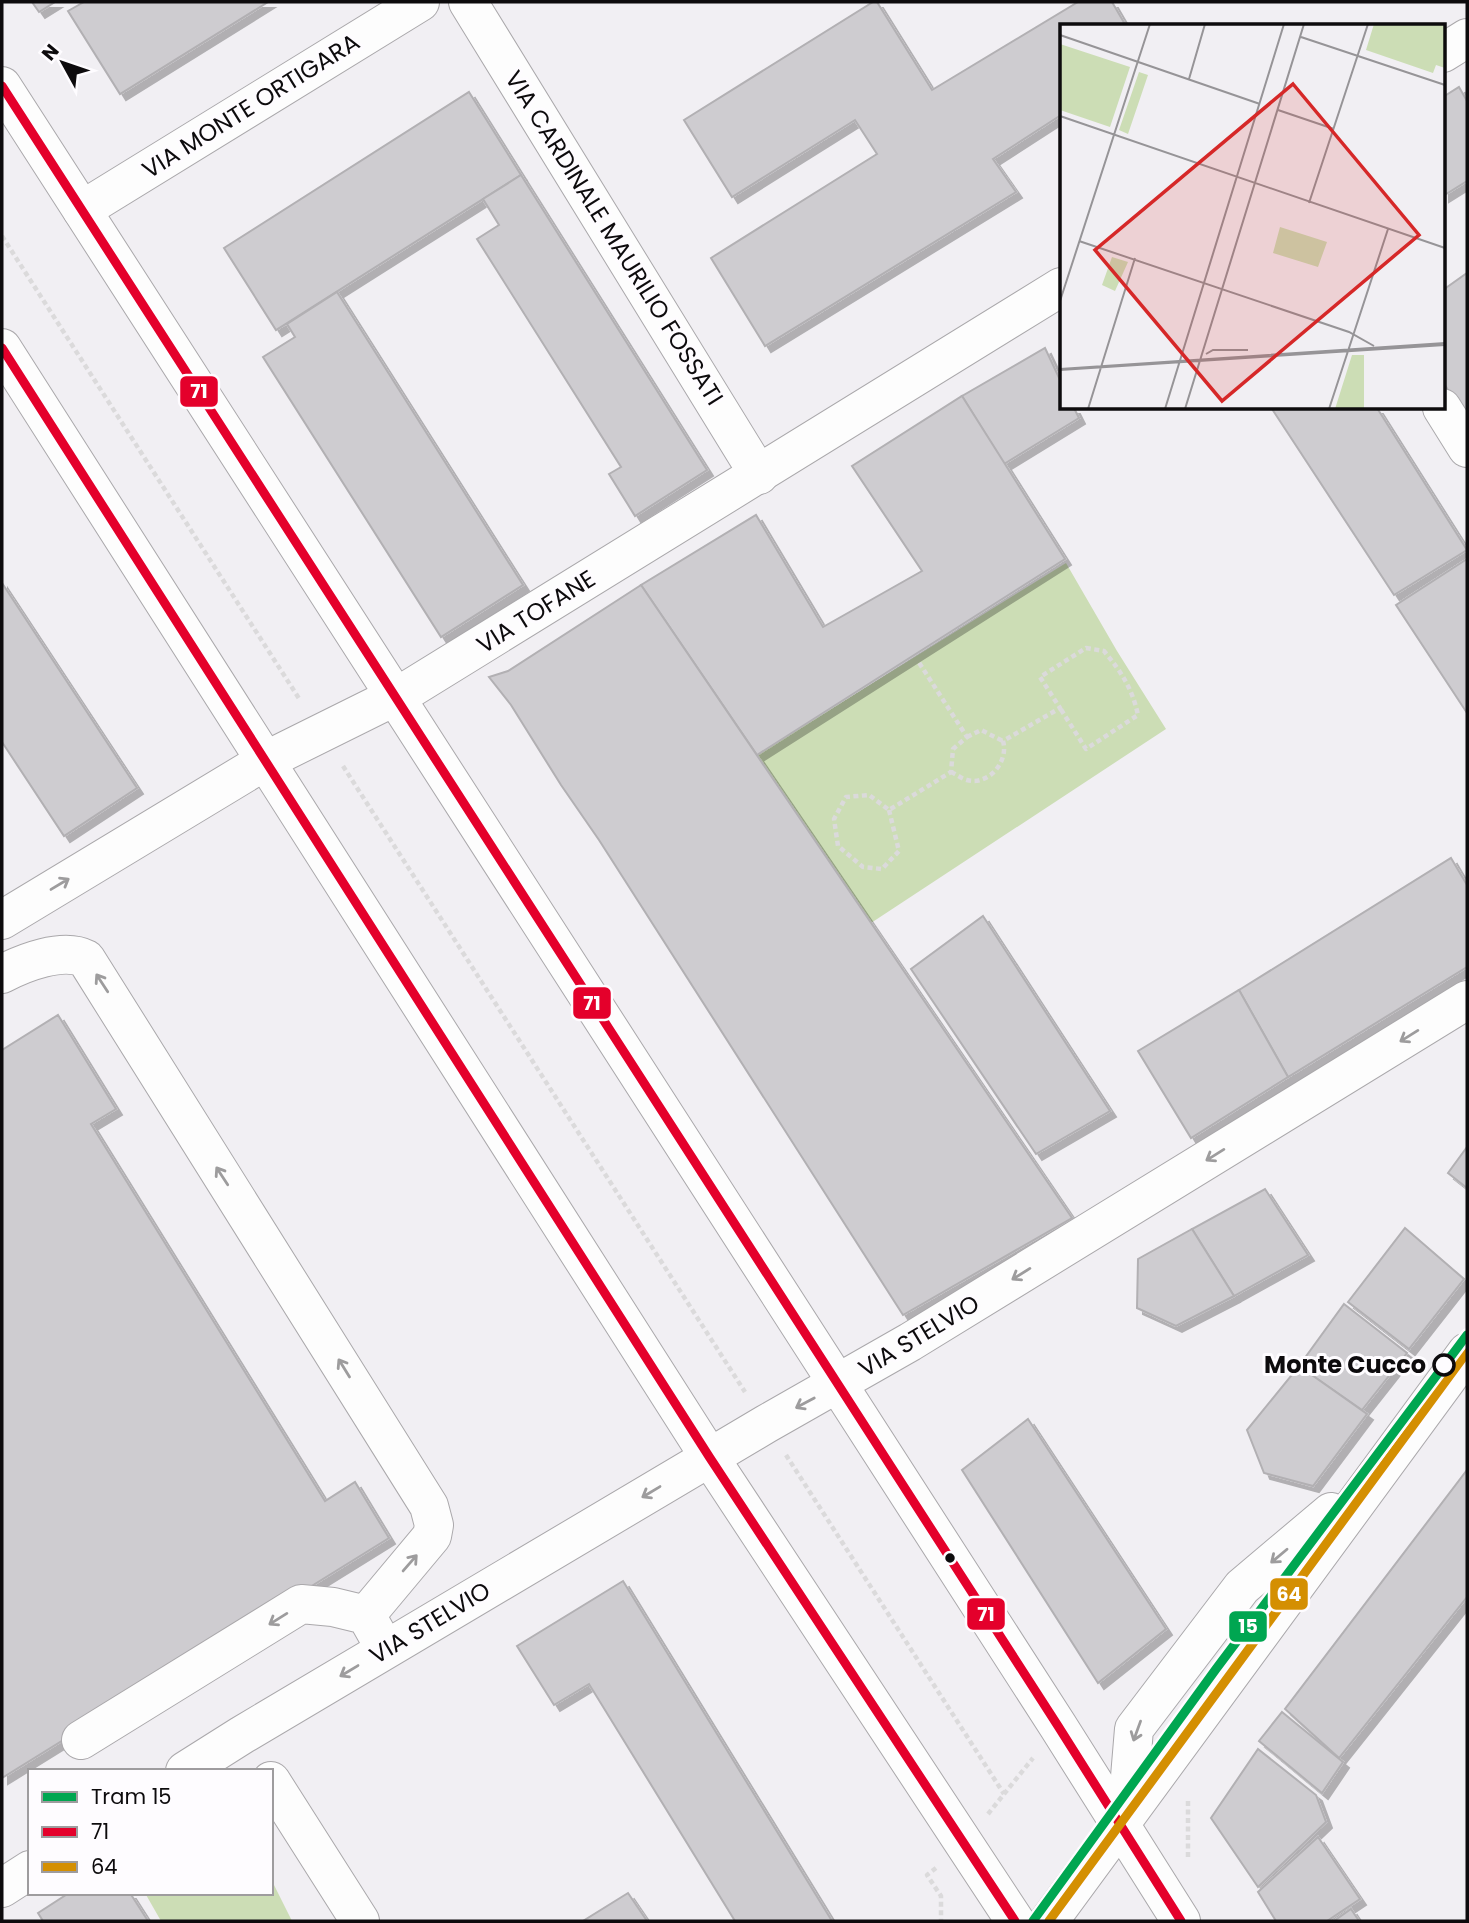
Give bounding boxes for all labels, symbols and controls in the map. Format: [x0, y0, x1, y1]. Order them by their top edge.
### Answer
inset map [1060, 24, 1444, 410]
street label: VIA MONTE ORTIGARA [136, 25, 366, 186]
north arrow [28, 28, 98, 98]
text: N [35, 38, 65, 67]
street label: VIA CARDINALE MAURILIO FOSSATI [498, 64, 731, 411]
line badge: 71 [179, 375, 219, 408]
text: 71 [190, 378, 208, 405]
street label: VIA TOFANE [470, 562, 601, 661]
one-way arrow [50, 877, 70, 891]
one-way arrow [94, 974, 109, 993]
line badge: 71 [572, 986, 612, 1020]
text: 71 [583, 990, 601, 1017]
one-way arrow [1400, 1029, 1420, 1043]
one-way arrow [1206, 1148, 1226, 1162]
one-way arrow [215, 1167, 229, 1186]
one-way arrow [1012, 1267, 1032, 1281]
street label: VIA STELVIO [852, 1287, 985, 1385]
place label: Monte Cucco [1264, 1348, 1426, 1381]
marker: Monte Cucco [1433, 1354, 1455, 1376]
one-way arrow [336, 1359, 350, 1379]
one-way arrow [795, 1397, 816, 1410]
one-way arrow [641, 1486, 661, 1500]
one-way arrow [1270, 1548, 1288, 1563]
unlabelled marker [943, 1551, 957, 1565]
one-way arrow [402, 1554, 418, 1572]
street label: VIA STELVIO [363, 1574, 496, 1672]
line badge: 64 [1269, 1577, 1309, 1611]
text: 64 [1277, 1581, 1302, 1608]
line badge: 71 [966, 1597, 1006, 1631]
text: 71 [977, 1601, 995, 1628]
line badge: 15 [1228, 1610, 1268, 1643]
one-way arrow [269, 1611, 288, 1626]
text: 15 [1238, 1613, 1258, 1640]
one-way arrow [340, 1664, 360, 1678]
one-way arrow [1130, 1720, 1142, 1741]
legend [28, 1769, 273, 1895]
text: Tram 15 [91, 1782, 172, 1811]
text: 71 [91, 1817, 109, 1846]
text: 64 [91, 1852, 118, 1881]

